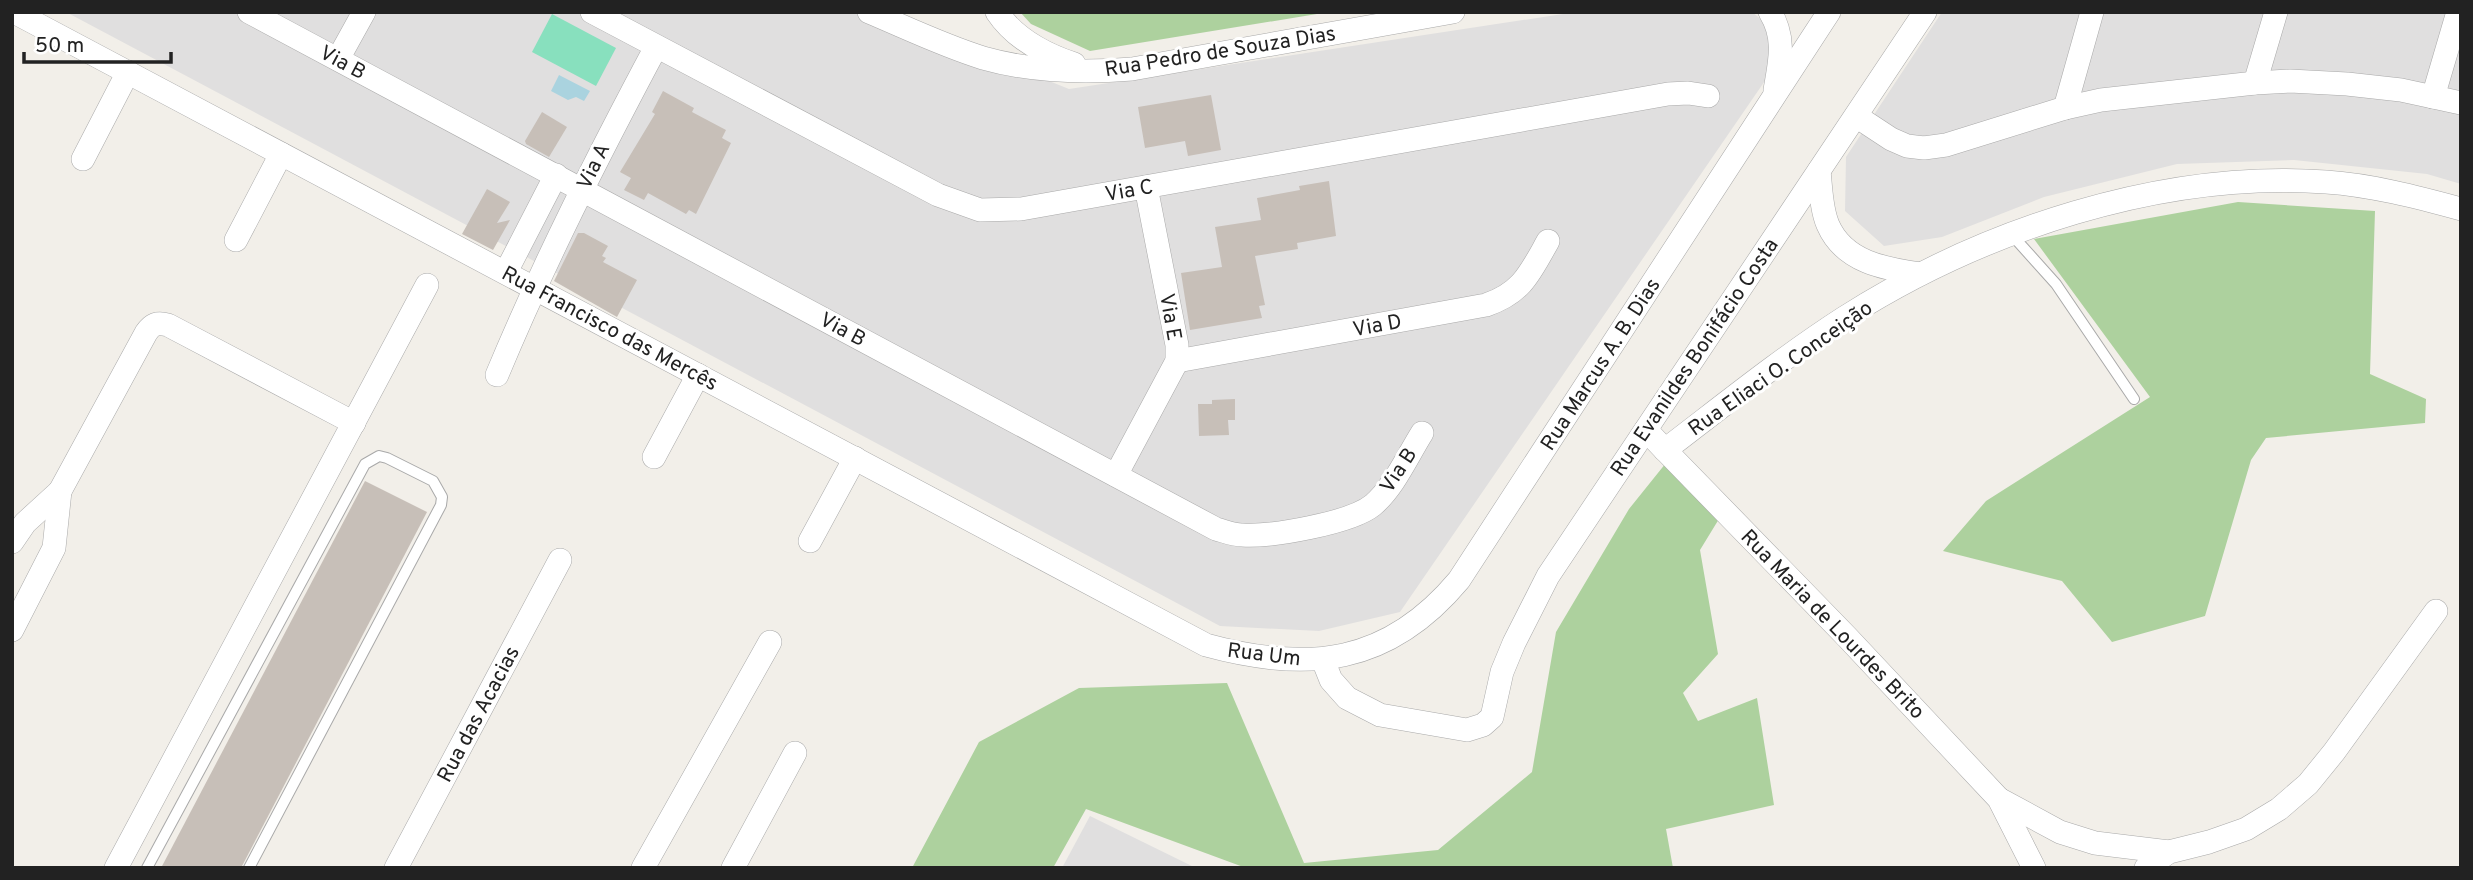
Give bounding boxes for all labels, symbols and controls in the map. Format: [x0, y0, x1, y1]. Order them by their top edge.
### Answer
scale bar [24, 21, 172, 65]
street label: Rua Pedro de Souza Dias [1103, 21, 1338, 84]
text: 50 m [35, 33, 84, 60]
street label: Via B [314, 40, 370, 87]
street label: Via A [572, 139, 617, 194]
street label: Via C [1103, 174, 1156, 209]
street label: Rua Evanildes Bonifácio Costa [1605, 233, 1785, 482]
street label: Rua Francisco das Mercês [496, 261, 722, 398]
street label: Rua Marcus A. B. Dias [1535, 273, 1667, 456]
street label: Via E [1152, 291, 1187, 343]
street label: Rua Eliaci O. Conceição [1683, 295, 1878, 443]
street label: Via B [814, 307, 870, 354]
street label: Via D [1351, 309, 1404, 344]
street label: Via B [1375, 443, 1424, 499]
street label: Rua Maria de Lourdes Brito [1734, 524, 1930, 726]
street label: Rua Um [1226, 638, 1302, 673]
street label: Rua das Acacias [432, 642, 527, 788]

